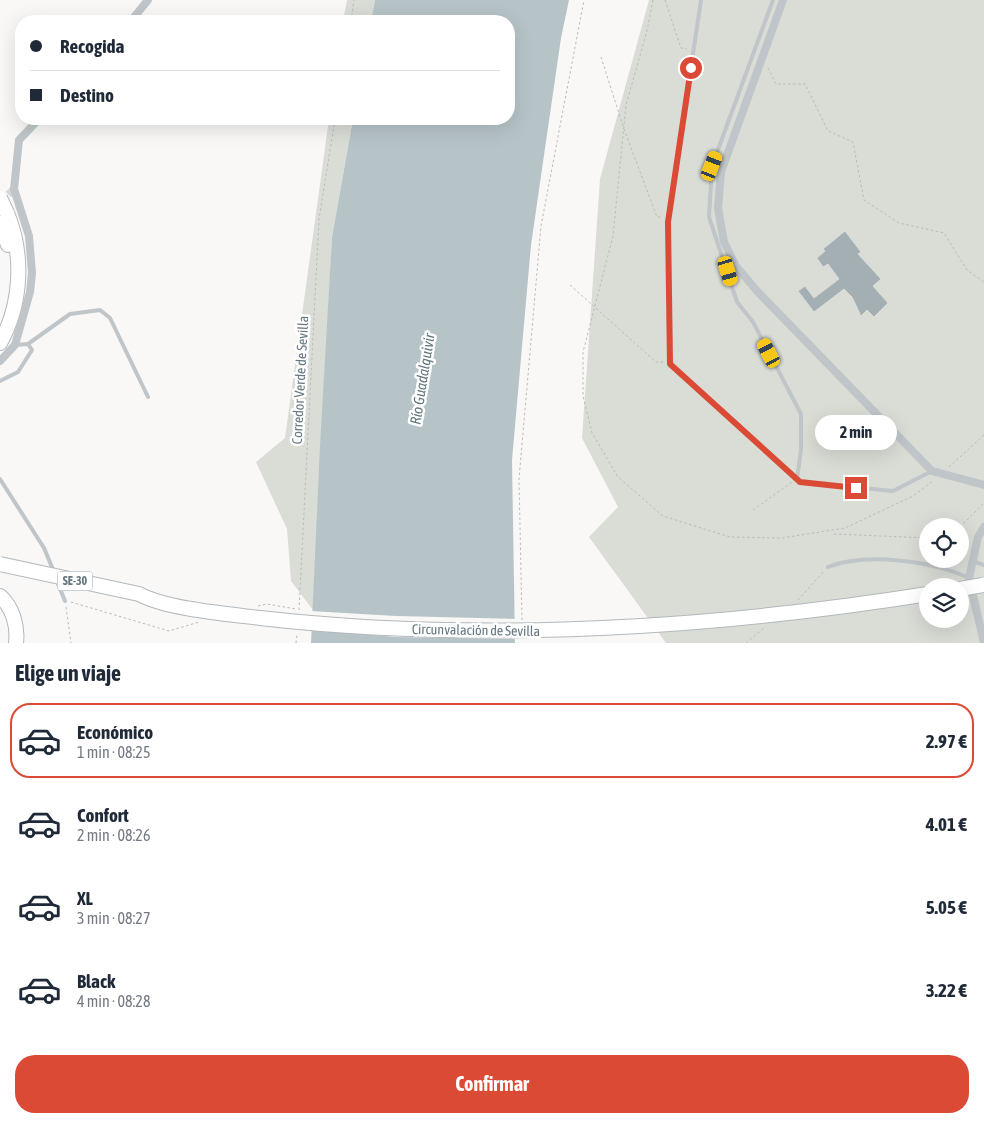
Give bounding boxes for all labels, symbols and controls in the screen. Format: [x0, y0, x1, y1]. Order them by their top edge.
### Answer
text: Recogida [60, 35, 124, 57]
route start [680, 57, 702, 79]
text: Destino [60, 84, 114, 106]
car [699, 149, 724, 183]
car [716, 254, 739, 288]
street label: Corredor Verde de Sevilla [289, 315, 311, 445]
water label: Río Guadalquivir [406, 332, 438, 426]
car [755, 336, 782, 370]
callout: 2 min [815, 416, 897, 450]
text: 2 min [840, 423, 872, 441]
route end [845, 477, 867, 499]
map controls [919, 518, 969, 628]
button: locate [919, 518, 969, 568]
road number: SE-30 [58, 572, 92, 590]
button: layers [919, 578, 969, 628]
street label: Circunvalación de Sevilla [412, 621, 540, 639]
text: Elige un viaje [15, 660, 121, 686]
icon: car [17, 718, 62, 763]
text: Económico [77, 721, 153, 743]
text: 2.97 € [926, 730, 967, 752]
text: 1 min · 08:25 [77, 743, 150, 761]
icon: car [17, 801, 62, 846]
text: Confort [77, 804, 129, 826]
text: 4.01 € [926, 813, 967, 835]
text: 2 min · 08:26 [77, 826, 150, 844]
icon: car [17, 884, 62, 929]
text: XL [77, 887, 93, 909]
text: 5.05 € [926, 896, 967, 918]
text: 3 min · 08:27 [77, 909, 150, 927]
icon: car [17, 967, 62, 1012]
text: Black [77, 970, 115, 992]
text: 3.22 € [926, 979, 967, 1001]
text: 4 min · 08:28 [77, 992, 150, 1010]
button: Confirmar [15, 1055, 969, 1113]

